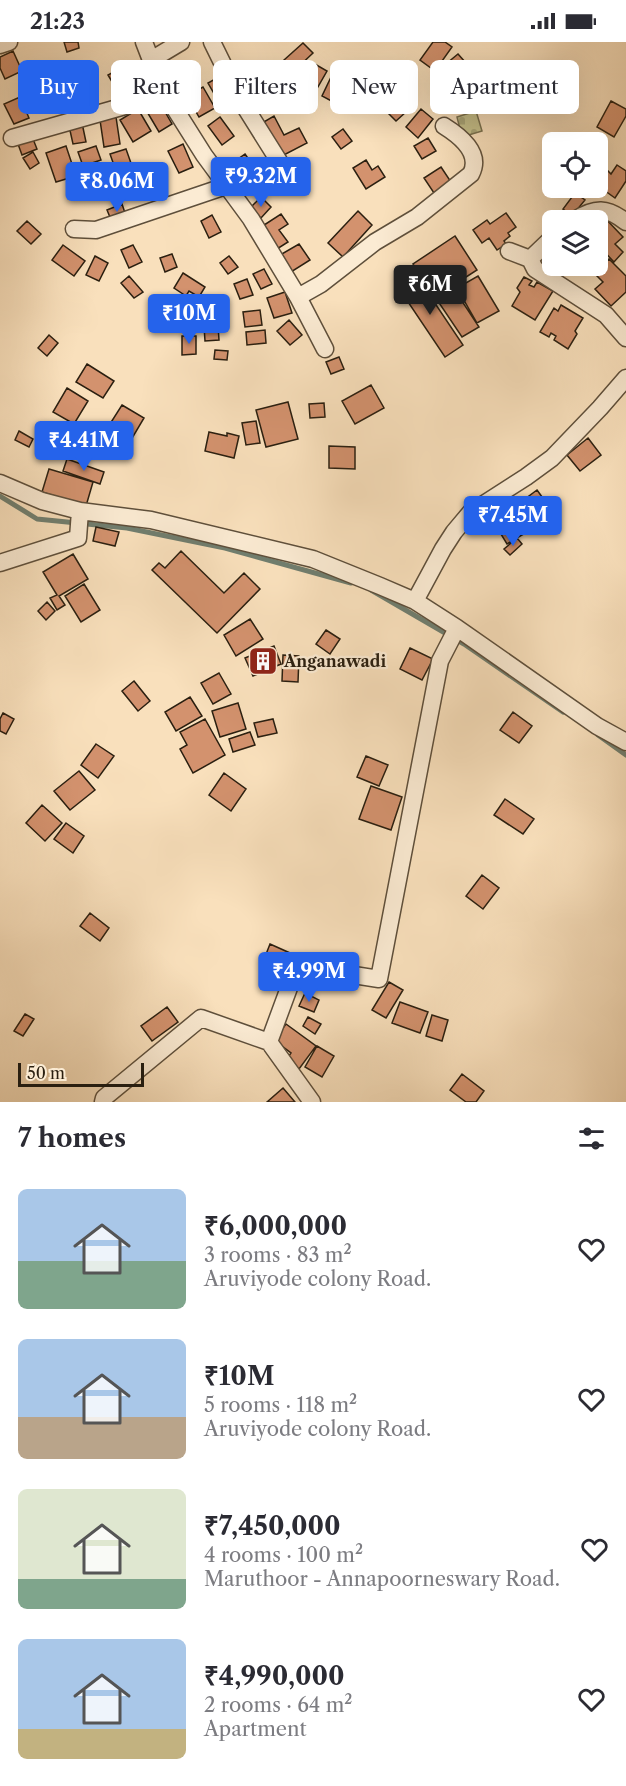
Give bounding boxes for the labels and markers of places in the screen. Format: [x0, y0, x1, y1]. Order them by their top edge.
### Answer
pin: ₹9.32M [212, 157, 310, 208]
pin: ₹8.06M [68, 162, 166, 213]
pin: ₹6M [401, 265, 459, 316]
pin: ₹10M [153, 294, 225, 345]
pin: ₹4.41M [35, 421, 133, 472]
pin: ₹7.45M [464, 496, 562, 547]
building icon: Anganawadi [247, 645, 279, 677]
place label: Anganawadi [283, 651, 386, 671]
pin: ₹4.99M [260, 952, 358, 1003]

